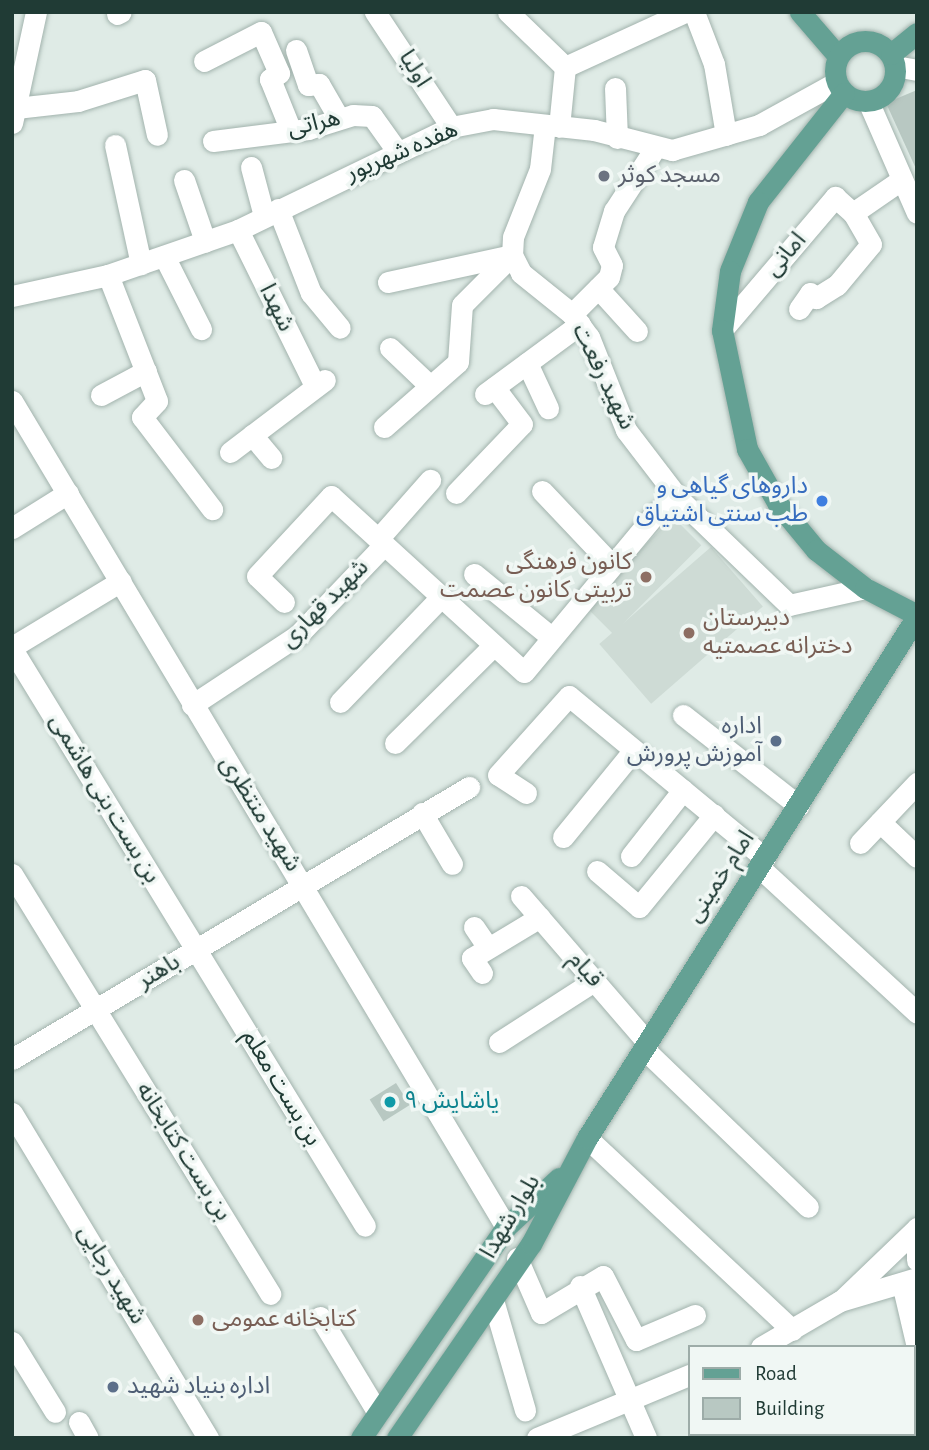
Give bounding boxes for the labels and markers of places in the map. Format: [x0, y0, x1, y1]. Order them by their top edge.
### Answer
place label: مسجد کوثر [618, 162, 721, 190]
marker: مسجد کوثر [596, 168, 612, 184]
place label: داروهای گیاهی و طب سنتی اشتیاق [636, 473, 808, 529]
marker: داروهای گیاهی و طب سنتی اشتیاق [814, 493, 830, 509]
place label: کانون فرهنگی تربیتی کانون عصمت [440, 549, 632, 605]
marker: کانون فرهنگی تربیتی کانون عصمت [638, 569, 654, 585]
place label: دبیرستان دخترانه عصمتیه [703, 605, 853, 661]
marker: دبیرستان دخترانه عصمتیه [681, 625, 697, 641]
place label: اداره آموزش پرورش [627, 713, 762, 769]
marker: اداره آموزش پرورش [768, 733, 784, 749]
place label: یاشایش ۹ [404, 1088, 499, 1116]
marker: یاشایش ۹ [382, 1094, 398, 1110]
place label: کتابخانه عمومی [212, 1306, 356, 1334]
marker: کتابخانه عمومی [190, 1312, 206, 1328]
place label: اداره بنیاد شهید [127, 1373, 270, 1401]
marker: اداره بنیاد شهید [105, 1379, 121, 1395]

